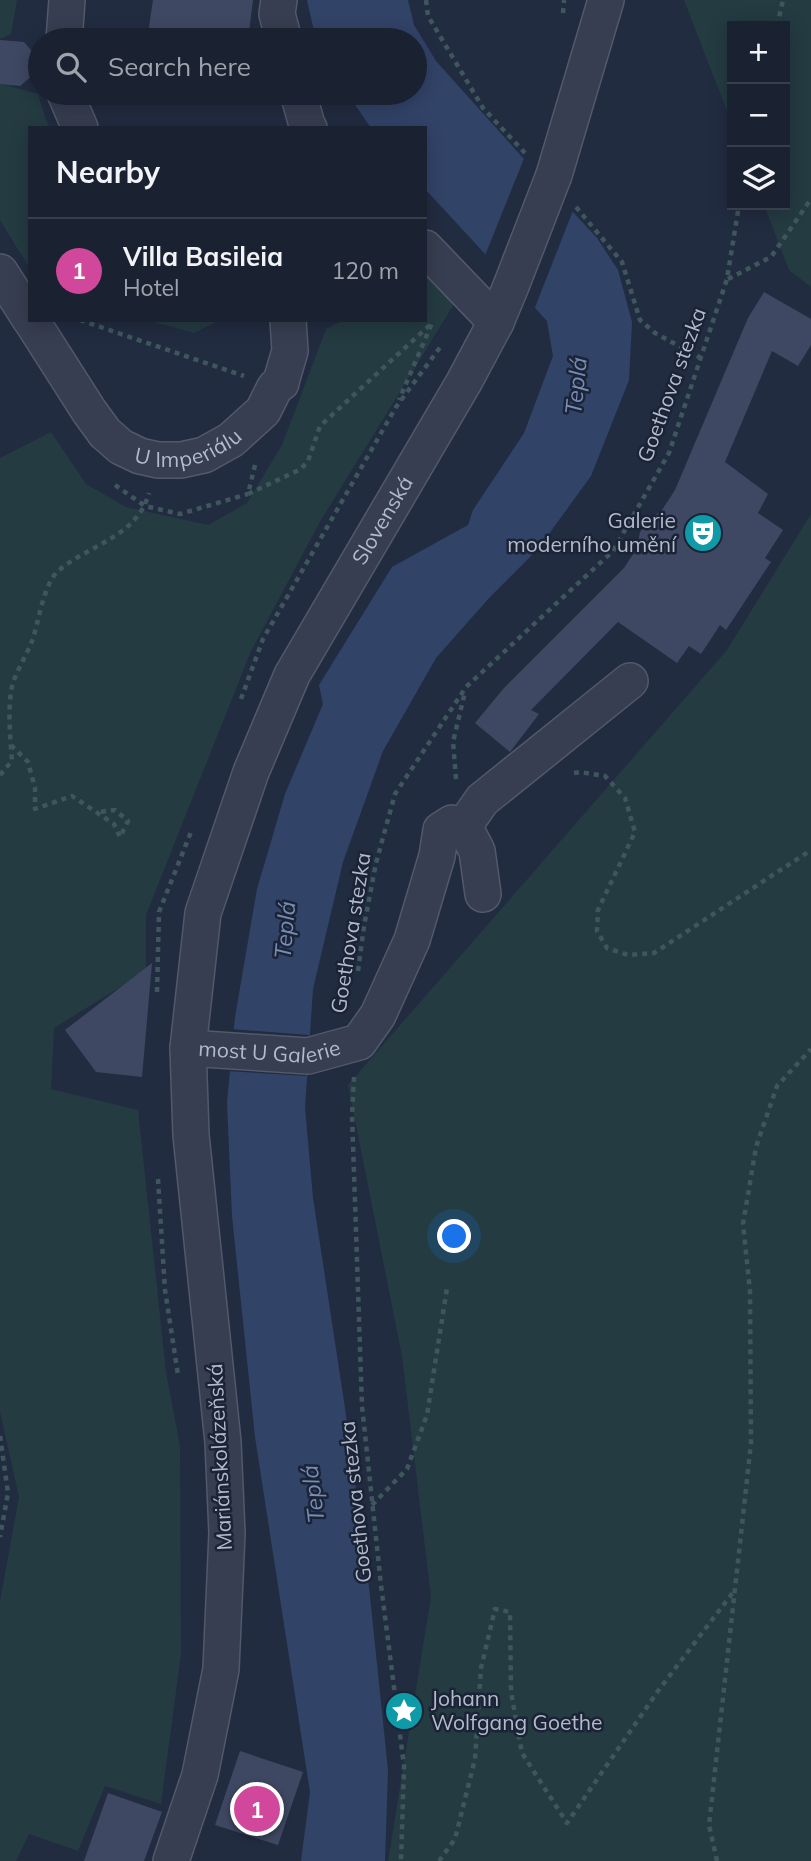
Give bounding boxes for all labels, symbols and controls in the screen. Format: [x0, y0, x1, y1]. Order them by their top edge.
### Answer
map controls [727, 21, 790, 210]
button: + [727, 21, 790, 84]
search box [28, 28, 427, 105]
icon: search [52, 48, 90, 86]
text: Search here [108, 50, 251, 83]
button: − [727, 84, 790, 147]
button: layers [727, 147, 790, 210]
text: Nearby [56, 153, 160, 191]
text: Villa Basileia [123, 240, 283, 273]
text: 1 [72, 256, 86, 285]
text: 120 m [331, 256, 399, 285]
text: Hotel [123, 273, 180, 302]
street label: Goethova stezka [631, 304, 711, 465]
water label: Teplá [558, 356, 593, 416]
street label: U Imperiálu [133, 423, 247, 472]
street label: Slovenská [346, 471, 418, 569]
place label: Galerie moderního umění [507, 507, 677, 557]
theatre icon: Galerie moderního umění [682, 512, 724, 554]
street label: Goethova stezka [324, 851, 376, 1015]
water label: Teplá [268, 900, 301, 960]
street label: most U Galerie [198, 1034, 343, 1068]
your location [437, 1219, 471, 1253]
street label: Mariánskolázeňská [201, 1363, 237, 1551]
street label: Goethova stezka [334, 1420, 376, 1584]
water label: Teplá [295, 1463, 330, 1524]
place label: Johann Wolfgang Goethe [431, 1685, 602, 1735]
place icon: Johann Wolfgang Goethe [383, 1690, 425, 1732]
pin: 1 [234, 1783, 280, 1835]

